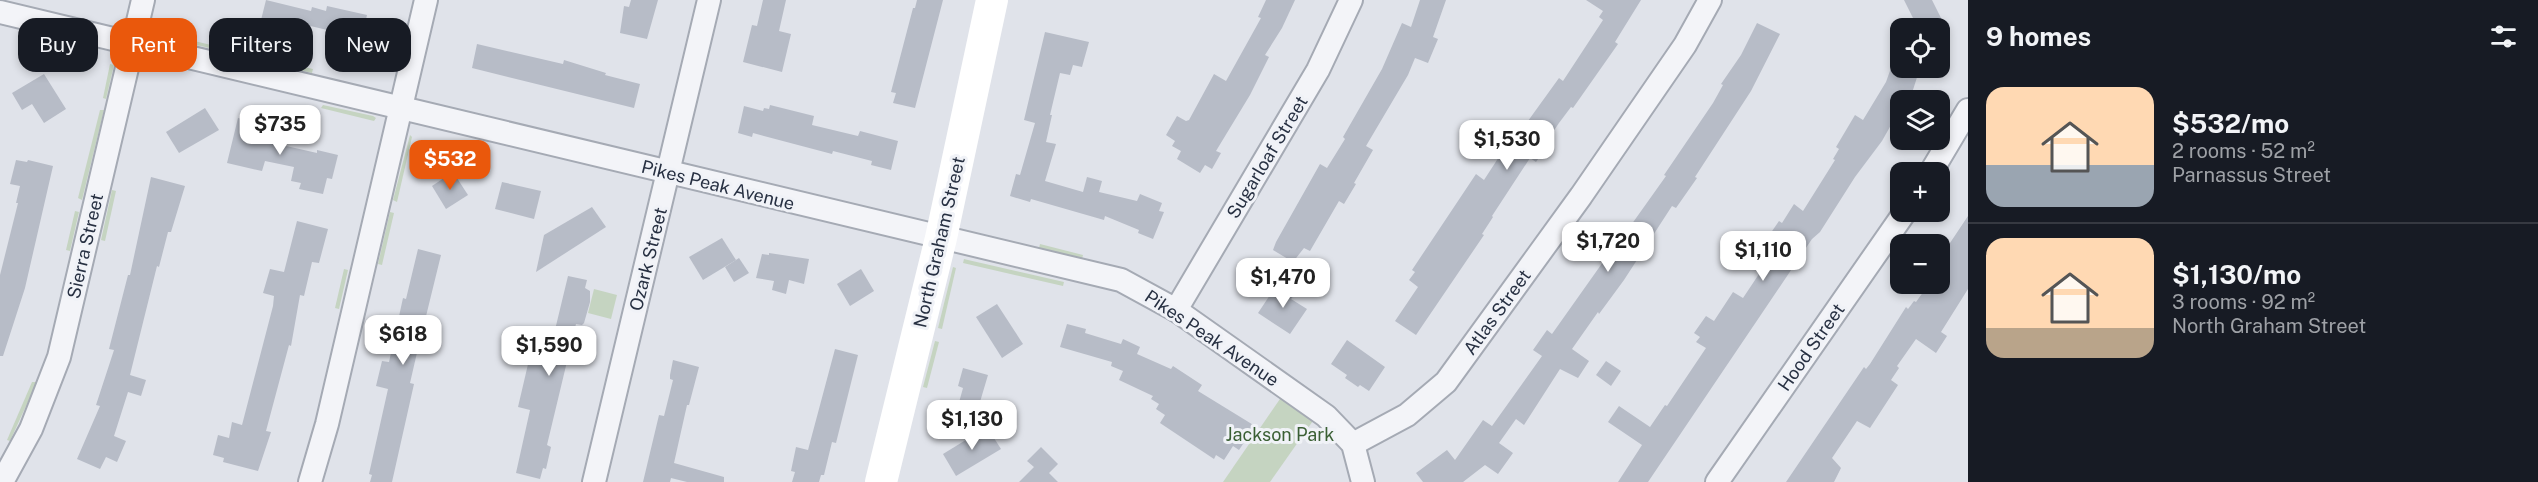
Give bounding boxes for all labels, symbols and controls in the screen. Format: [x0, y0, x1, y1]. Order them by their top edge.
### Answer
chip: Buy [18, 18, 98, 72]
chip: Rent [110, 18, 197, 72]
chip: Filters [209, 18, 313, 72]
chip: New [325, 18, 411, 72]
map controls [1890, 18, 1950, 294]
button: locate [1890, 18, 1950, 78]
icon: filters [2487, 20, 2520, 53]
text: 9 homes [1986, 21, 2091, 52]
button: layers [1890, 90, 1950, 150]
street label: Sugarloaf Street [1222, 92, 1312, 222]
pin: $735 [244, 105, 316, 156]
text: $532/mo [2172, 108, 2289, 139]
icon: home [2034, 111, 2106, 183]
text: $735 [254, 112, 306, 136]
pin: $1,530 [1458, 120, 1556, 171]
text: $1,530 [1473, 127, 1541, 151]
text: 2 rooms · 52 m² [2172, 139, 2315, 163]
pin: $532 [414, 140, 486, 191]
text: $532 [423, 147, 477, 171]
street label: North Graham Street [909, 154, 969, 330]
street label: Pikes Peak Avenue [639, 156, 797, 214]
button: + [1890, 162, 1950, 222]
text: Parnassus Street [2172, 163, 2331, 187]
street label: Sierra Street [63, 191, 107, 301]
street label: Ozark Street [625, 205, 671, 313]
pin: $1,720 [1559, 222, 1657, 273]
text: $1,720 [1576, 229, 1640, 253]
pin: $1,110 [1714, 231, 1812, 282]
button: − [1890, 234, 1950, 294]
text: $1,110 [1734, 238, 1792, 262]
pin: $1,470 [1234, 258, 1332, 309]
text: $1,130/mo [2172, 259, 2301, 290]
icon: home [2034, 262, 2106, 334]
text: $1,470 [1250, 265, 1316, 289]
street label: Atlas Street [1459, 265, 1535, 359]
street label: Pikes Peak Avenue [1141, 285, 1283, 391]
text: 3 rooms · 92 m² [2172, 290, 2315, 314]
street label: Hood Street [1773, 299, 1849, 395]
text: North Graham Street [2172, 314, 2366, 338]
pin: $618 [367, 315, 439, 366]
text: $618 [379, 322, 427, 346]
pin: $1,590 [500, 326, 598, 377]
text: $1,590 [515, 333, 583, 357]
pin: $1,130 [923, 400, 1021, 451]
text: $1,130 [941, 407, 1003, 431]
park label: Jackson Park [1226, 424, 1334, 445]

